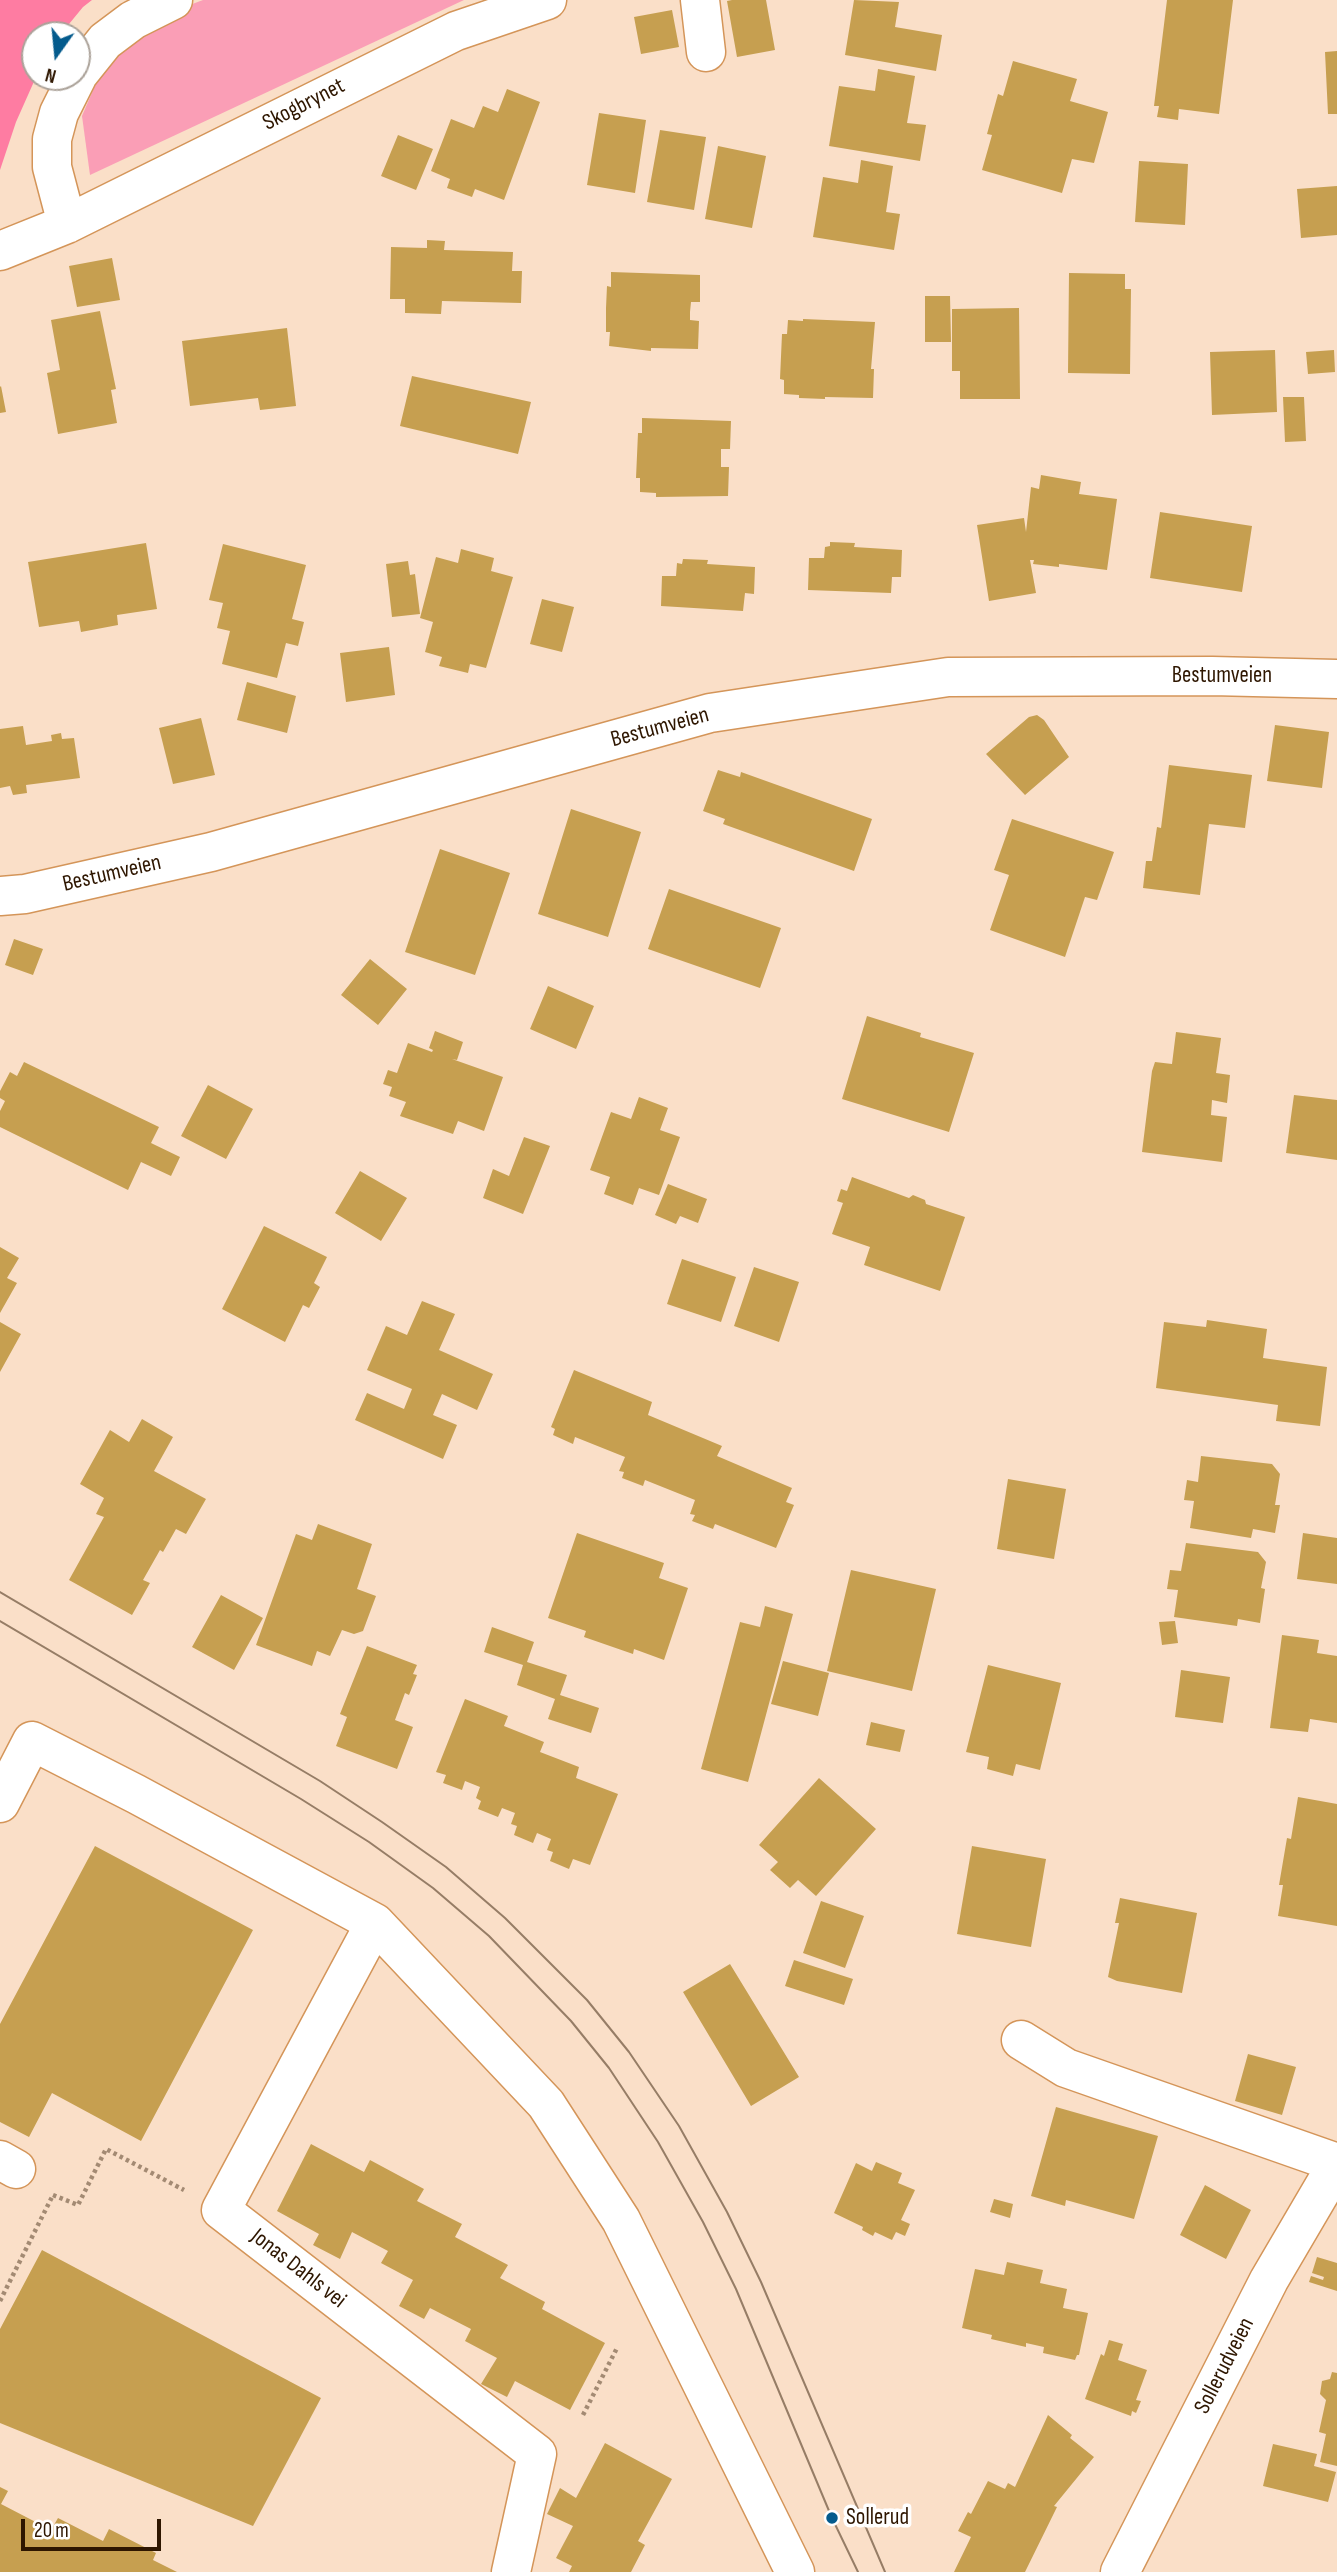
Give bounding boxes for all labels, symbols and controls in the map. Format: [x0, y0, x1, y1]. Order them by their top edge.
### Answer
north arrow [21, 21, 91, 91]
text: N [43, 62, 59, 87]
street label: Skogbrynet [258, 73, 350, 137]
street label: Bestumveien [1172, 662, 1272, 690]
street label: Bestumveien [608, 702, 712, 754]
street label: Bestumveien [60, 849, 164, 899]
street label: Jonas Dahls vei [245, 2223, 351, 2315]
street label: Sollerudveien [1189, 2313, 1261, 2419]
place label: Sollerud [846, 2504, 909, 2532]
scale bar [24, 2506, 164, 2550]
marker: Sollerud [824, 2510, 840, 2526]
text: 20 m [34, 2518, 69, 2543]

